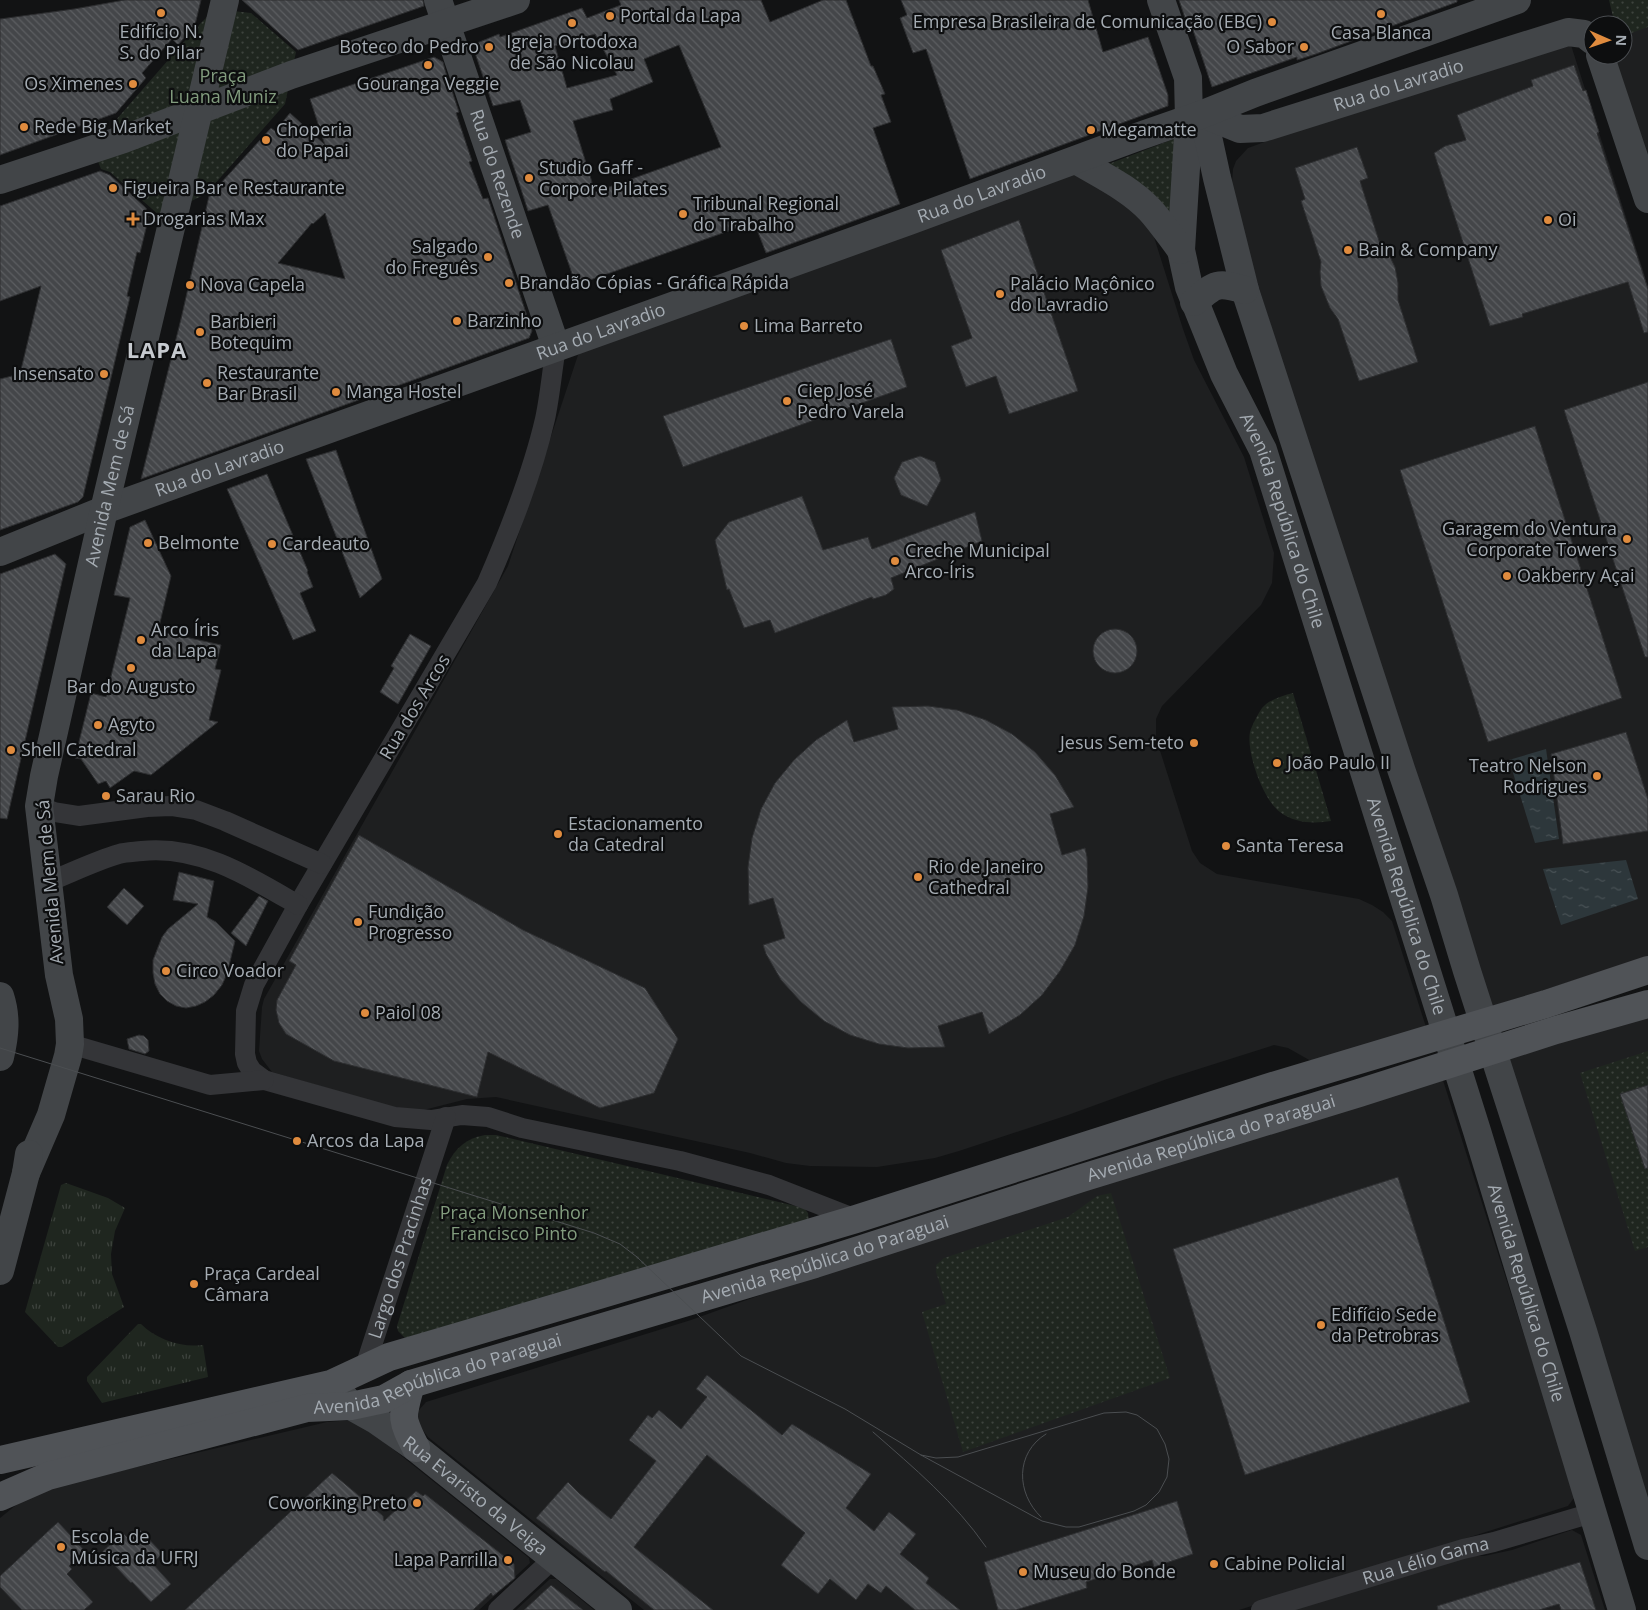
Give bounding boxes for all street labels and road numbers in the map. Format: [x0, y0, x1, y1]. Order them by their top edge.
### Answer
street label: Rua do Lavradio [1330, 53, 1466, 116]
street label: Rua do Rezende [465, 106, 531, 242]
street label: Rua do Lavradio [914, 159, 1049, 228]
street label: Rua do Lavradio [533, 297, 668, 365]
street label: Avenida Mem de Sá [79, 402, 140, 569]
street label: Avenida República do Chile [1235, 408, 1331, 631]
street label: Rua do Lavradio [151, 433, 287, 502]
street label: Rua dos Arcos [373, 649, 455, 764]
street label: Avenida República do Chile [1362, 794, 1453, 1018]
street label: Avenida Mem de Sá [30, 799, 68, 965]
street label: Avenida República do Paraguai [1084, 1088, 1338, 1187]
street label: Largo dos Pracinhas [362, 1173, 437, 1342]
street label: Avenida República do Chile [1483, 1181, 1571, 1405]
street label: Avenida República do Paraguai [698, 1209, 952, 1308]
street label: Avenida República do Paraguai [313, 1327, 564, 1419]
street label: Rua Evaristo da Veiga [399, 1430, 553, 1560]
street label: Rua Lélio Gama [1359, 1531, 1491, 1590]

